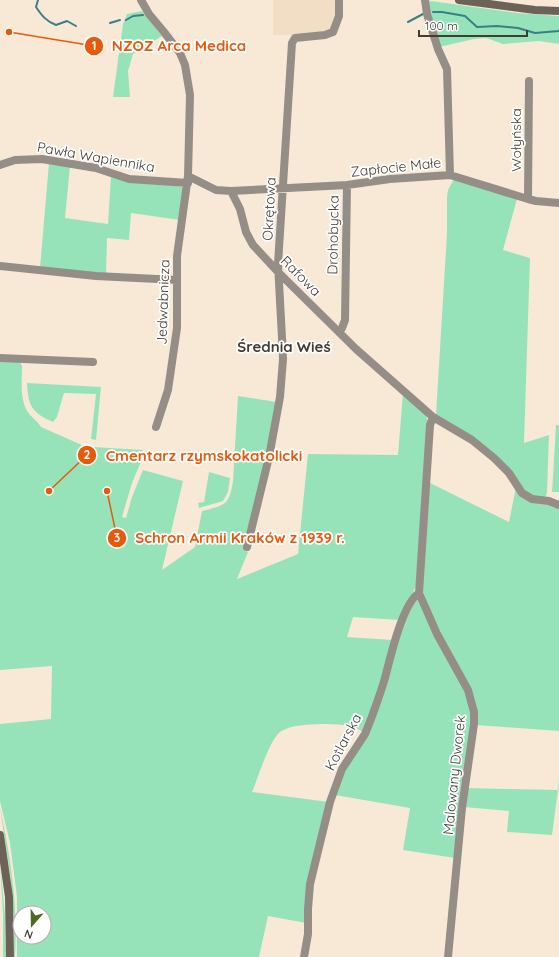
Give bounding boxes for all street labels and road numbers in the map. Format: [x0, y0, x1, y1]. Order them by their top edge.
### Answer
street label: Wołyńska [507, 108, 525, 172]
street label: Pawła Wapiennika [36, 138, 156, 176]
street label: Zapłocie Małe [350, 153, 442, 181]
street label: Okrętowa [258, 177, 280, 241]
street label: Drohobycka [323, 195, 343, 275]
street label: Rafowa [277, 252, 325, 300]
street label: Jedwabnicza [153, 259, 173, 345]
street label: Kotlarska [321, 710, 365, 774]
street label: Malowany Dworek [439, 714, 469, 836]

